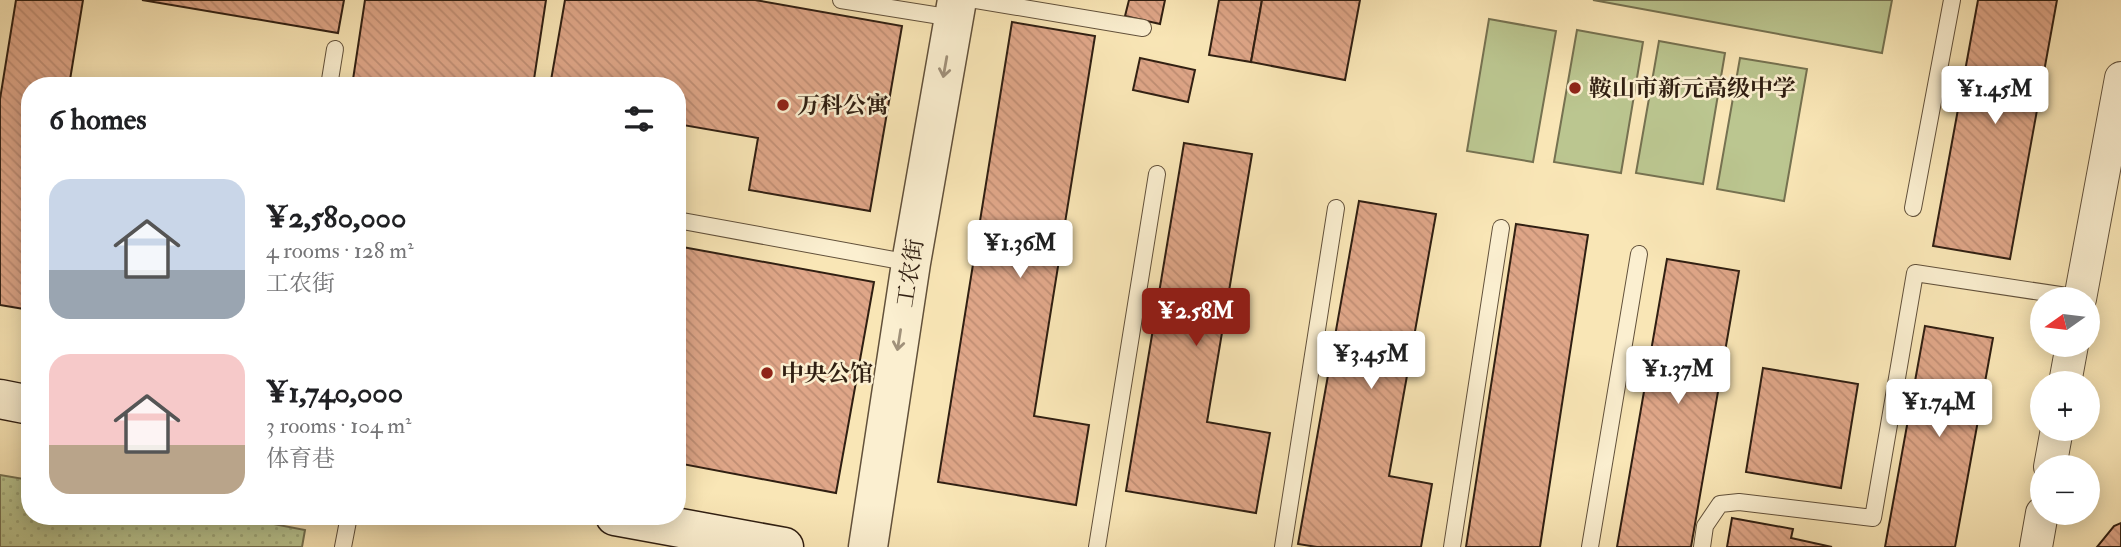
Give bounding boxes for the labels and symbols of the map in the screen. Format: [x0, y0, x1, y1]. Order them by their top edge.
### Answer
one-way arrow [938, 55, 951, 78]
pin: ¥1.45M [1938, 66, 2052, 126]
place label: 鞍山市新元高级中学 [1589, 74, 1796, 103]
marker: 鞍山市新元高级中学 [1567, 80, 1583, 96]
place label: 万科公寓 [797, 91, 889, 120]
marker: 万科公寓 [775, 97, 791, 113]
pin: ¥1.36M [963, 220, 1077, 280]
street label: 工农街 [890, 237, 930, 309]
north arrow [2030, 287, 2100, 357]
pin: ¥2.58M [1139, 288, 1253, 348]
one-way arrow [893, 328, 906, 351]
pin: ¥3.45M [1314, 332, 1428, 391]
pin: ¥1.37M [1621, 346, 1735, 406]
place label: 中央公馆 [781, 359, 873, 388]
marker: 中央公馆 [759, 365, 775, 381]
pin: ¥1.74M [1882, 380, 1996, 439]

